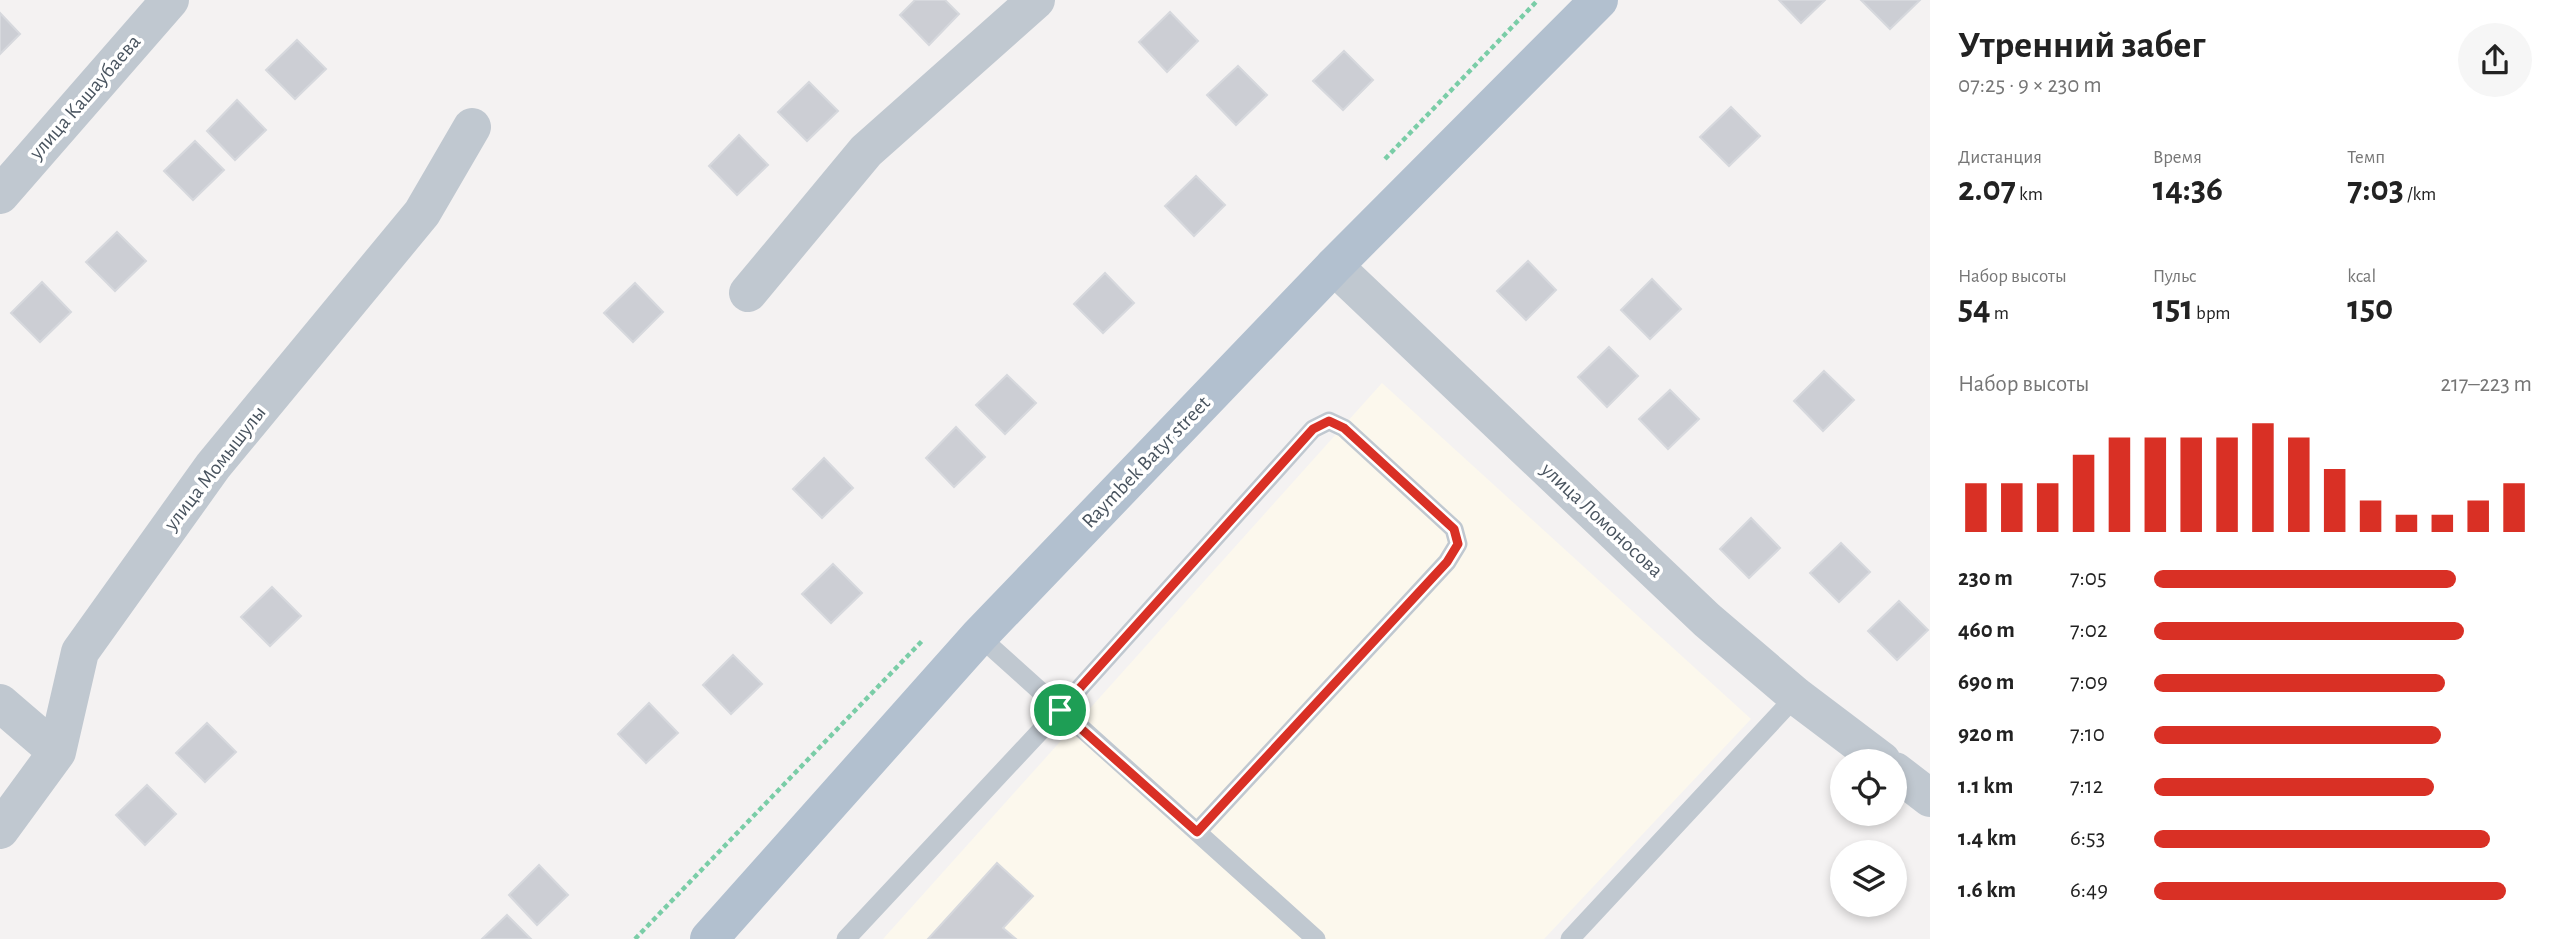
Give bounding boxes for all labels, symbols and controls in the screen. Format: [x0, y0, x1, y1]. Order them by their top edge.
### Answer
button: share [2458, 23, 2532, 97]
text: Утренний забег [1958, 27, 2205, 65]
street label: улица Кашаубаева [25, 31, 145, 164]
text: 07:25 · 9 × 230 m [1958, 74, 2102, 97]
text: Дистанция [1958, 148, 2042, 167]
text: Время [2153, 148, 2202, 167]
text: Темп [2347, 148, 2385, 167]
text: 2.07 [1958, 172, 2016, 207]
text: 14:36 [2153, 172, 2223, 207]
text: 7:03 [2347, 172, 2404, 207]
text: km [2016, 185, 2043, 204]
text: /km [2404, 185, 2436, 204]
text: Набор высоты [1958, 267, 2067, 286]
text: Пульс [2153, 267, 2197, 286]
text: kcal [2347, 267, 2376, 286]
text: 54 [1958, 291, 1991, 326]
text: 151 [2153, 291, 2193, 326]
text: 150 [2347, 291, 2393, 326]
text: m [1991, 304, 2009, 323]
text: bpm [2193, 304, 2231, 323]
text: Набор высоты [1958, 373, 2090, 396]
text: 217–223 m [2440, 373, 2532, 396]
street label: Raymbek Batyr street [1078, 392, 1214, 532]
street label: улица Момышулы [160, 402, 270, 535]
street label: улица Ломоносова [1537, 458, 1667, 582]
text: 230 m [1958, 567, 2013, 590]
text: 7:05 [2070, 567, 2107, 590]
text: 460 m [1958, 619, 2015, 642]
text: 7:02 [2070, 619, 2107, 642]
text: 690 m [1958, 671, 2014, 694]
text: 7:09 [2070, 671, 2108, 694]
pin [1030, 680, 1090, 740]
icon: arrive [1041, 691, 1079, 729]
text: 920 m [1958, 723, 2014, 746]
text: 7:10 [2070, 723, 2105, 746]
map controls [1830, 749, 1907, 917]
button: locate [1830, 749, 1907, 826]
text: 1.1 km [1958, 775, 2013, 798]
text: 7:12 [2070, 775, 2103, 798]
text: 1.4 km [1958, 827, 2017, 850]
text: 6:53 [2070, 827, 2105, 850]
button: layers [1830, 840, 1907, 917]
text: 1.6 km [1958, 879, 2016, 902]
text: 6:49 [2070, 879, 2108, 902]

